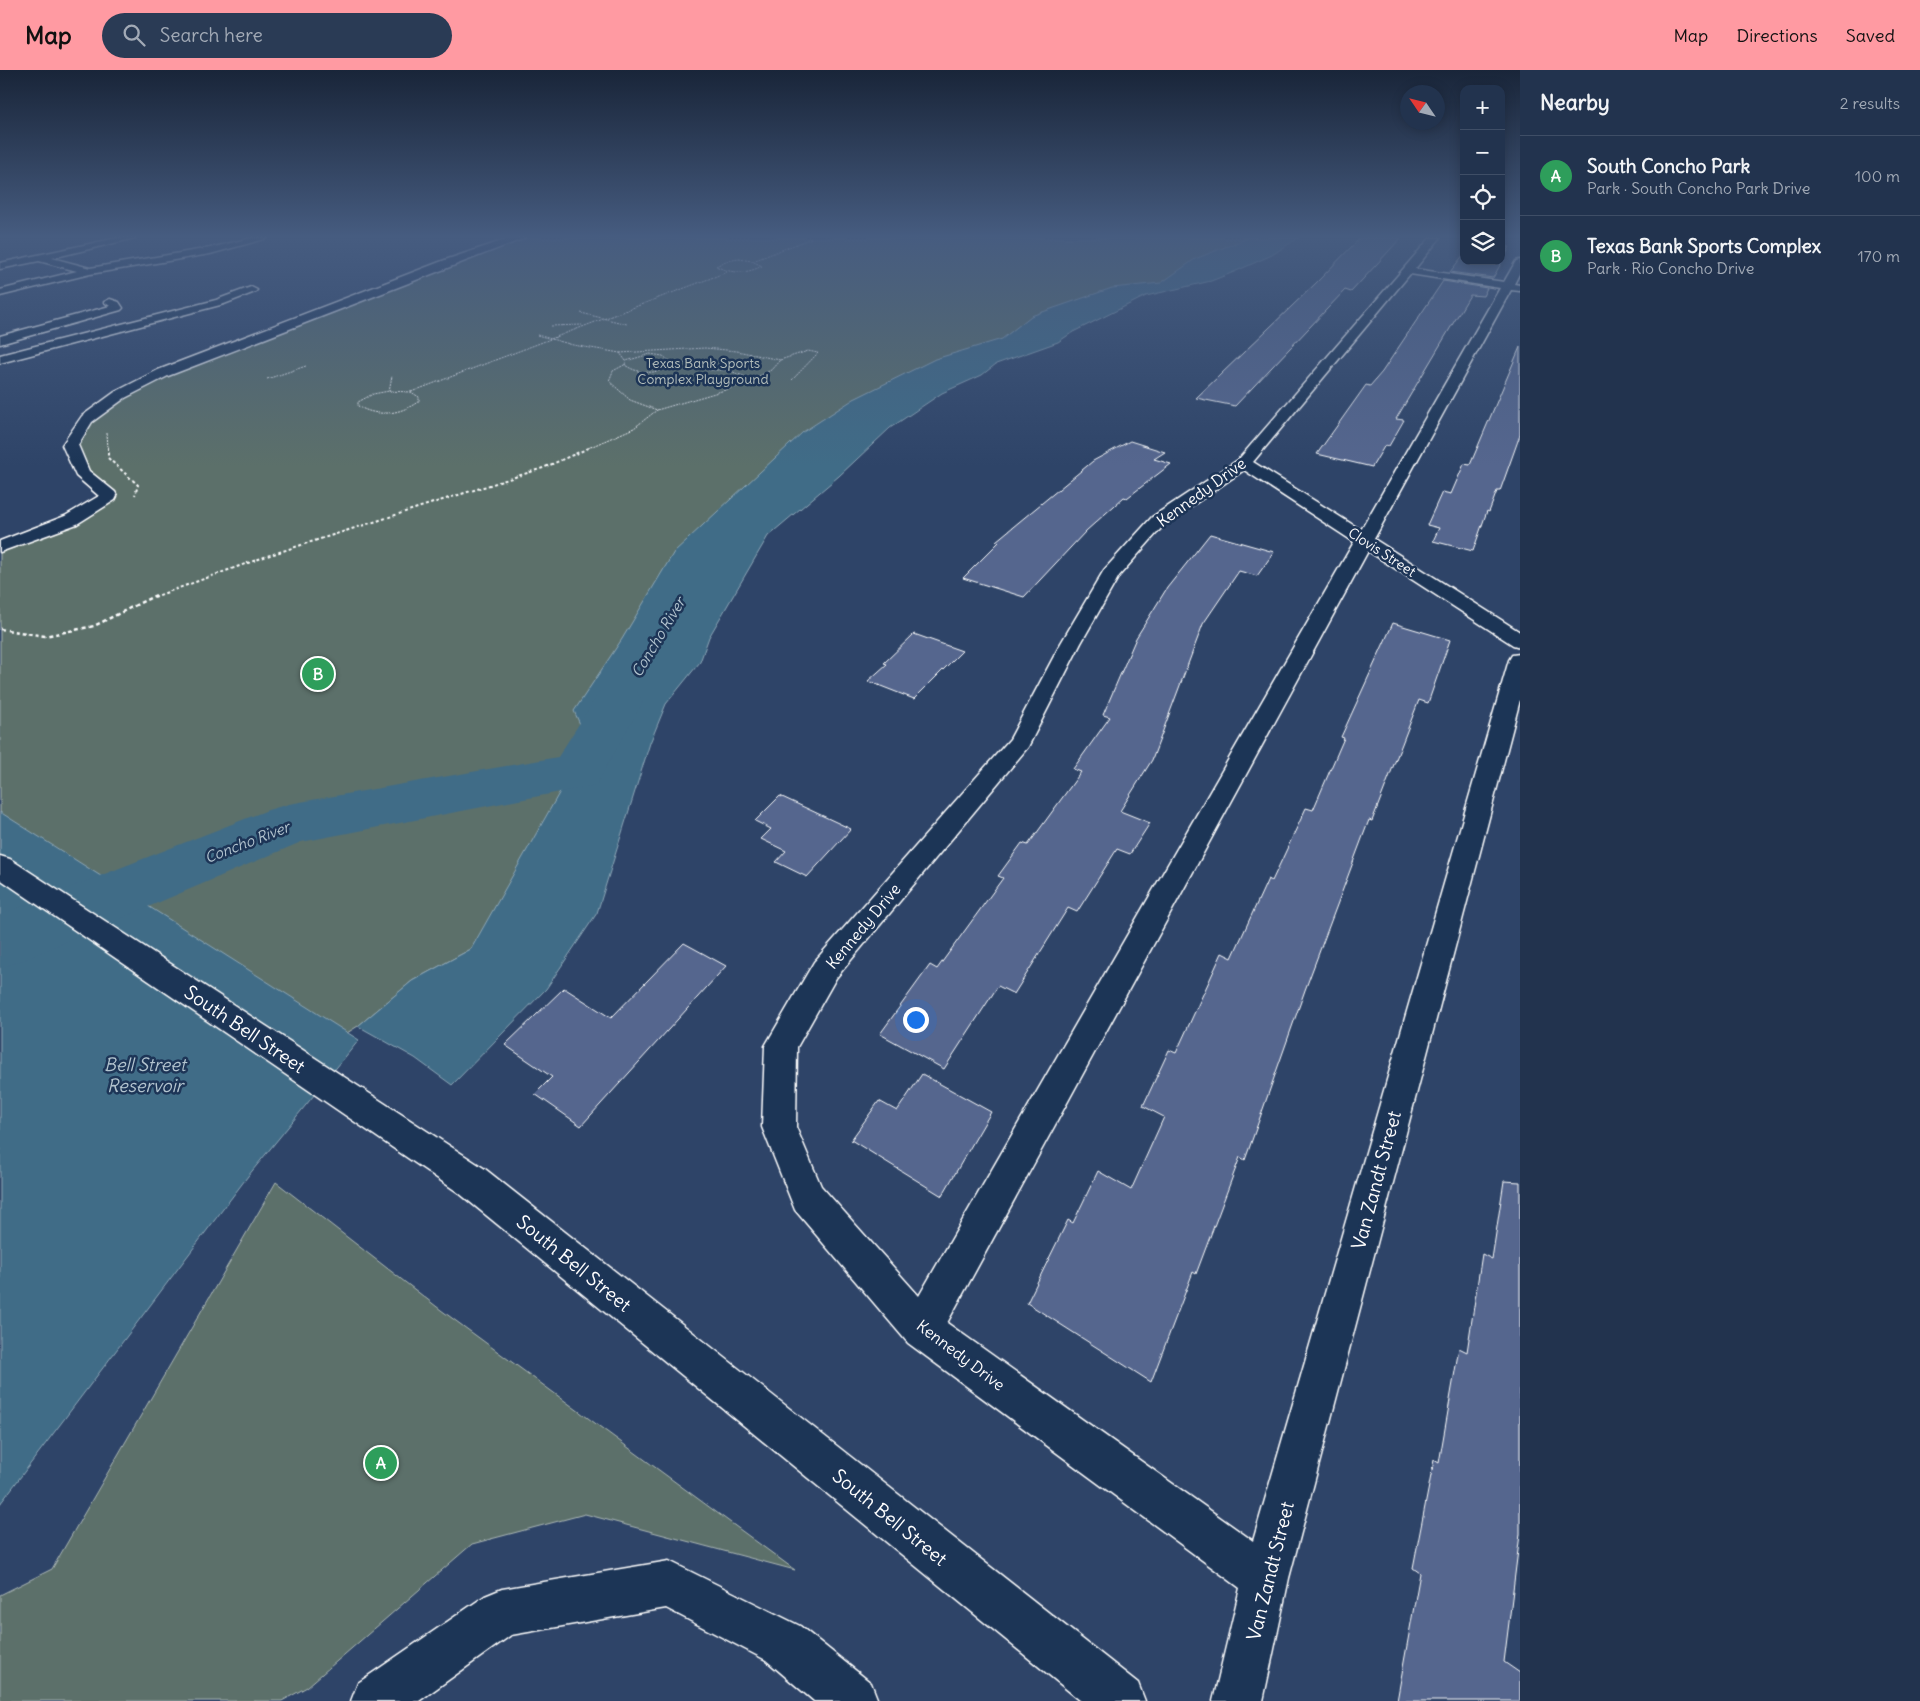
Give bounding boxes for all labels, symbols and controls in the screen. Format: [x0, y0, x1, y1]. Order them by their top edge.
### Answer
search box [102, 13, 452, 58]
text: Map [25, 20, 72, 50]
icon: search [120, 21, 148, 49]
text: Search here [160, 23, 263, 47]
text: Map [1673, 24, 1708, 47]
text: Directions [1736, 24, 1818, 47]
text: Saved [1846, 24, 1895, 47]
north arrow [1400, 85, 1445, 130]
map controls [1460, 85, 1505, 265]
button: + [1460, 85, 1505, 130]
text: Nearby [1540, 89, 1610, 116]
text: 2 results [1840, 93, 1900, 113]
button: − [1460, 130, 1505, 175]
text: South Concho Park [1587, 154, 1750, 178]
text: A [1551, 166, 1561, 186]
text: 100 m [1855, 166, 1900, 186]
button: locate [1460, 175, 1505, 220]
text: Park · South Concho Park Drive [1587, 178, 1810, 198]
button: layers [1460, 220, 1505, 265]
text: Texas Bank Sports Complex [1587, 234, 1821, 258]
text: B [1551, 246, 1561, 266]
text: 170 m [1857, 246, 1900, 266]
text: Park · Rio Concho Drive [1587, 258, 1754, 278]
park label: Texas Bank Sports Complex Playground [637, 354, 769, 388]
street label: Kennedy Drive [1152, 453, 1250, 531]
street label: Clovis Street [1345, 523, 1420, 581]
water label: Concho River [627, 592, 690, 680]
pin: B [302, 655, 334, 693]
water label: Concho River [202, 816, 294, 867]
street label: Kennedy Drive [821, 879, 905, 973]
street label: South Bell Street [180, 980, 310, 1078]
your location [903, 1007, 929, 1033]
water label: Bell Street Reservoir [104, 1053, 188, 1097]
street label: Van Zandt Street [1346, 1108, 1406, 1252]
street label: South Bell Street [512, 1209, 636, 1317]
street label: Kennedy Drive [913, 1315, 1009, 1395]
pin: A [365, 1444, 397, 1482]
street label: South Bell Street [828, 1463, 952, 1571]
street label: Van Zandt Street [1241, 1499, 1299, 1643]

